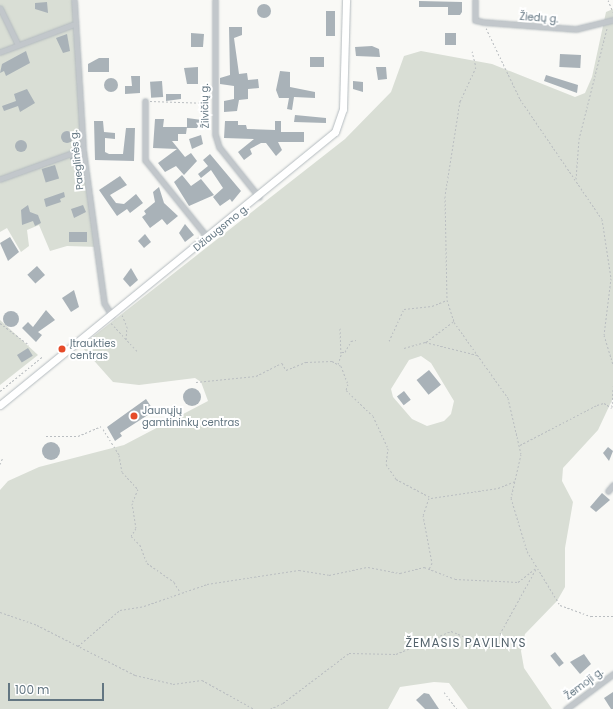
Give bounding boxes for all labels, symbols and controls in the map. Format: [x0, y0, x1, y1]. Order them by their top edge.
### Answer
street label: Žiedų g. [519, 11, 559, 25]
street label: Žilvičių g. [199, 83, 211, 129]
street label: Paeglinės g. [68, 130, 86, 190]
street label: Džiaugsmo g. [191, 202, 251, 254]
place label: Įtraukties centras [70, 337, 116, 360]
marker: Įtraukties centras [57, 344, 67, 354]
place label: Jaunųjų gamtininkų centras [142, 404, 239, 428]
marker: Jaunųjų gamtininkų centras [129, 411, 139, 421]
district label: ŽEMASIS PAVILNYS [405, 636, 527, 650]
street label: Žemoji g. [563, 666, 605, 702]
scale bar [10, 675, 106, 701]
text: 100 m [15, 681, 49, 698]

